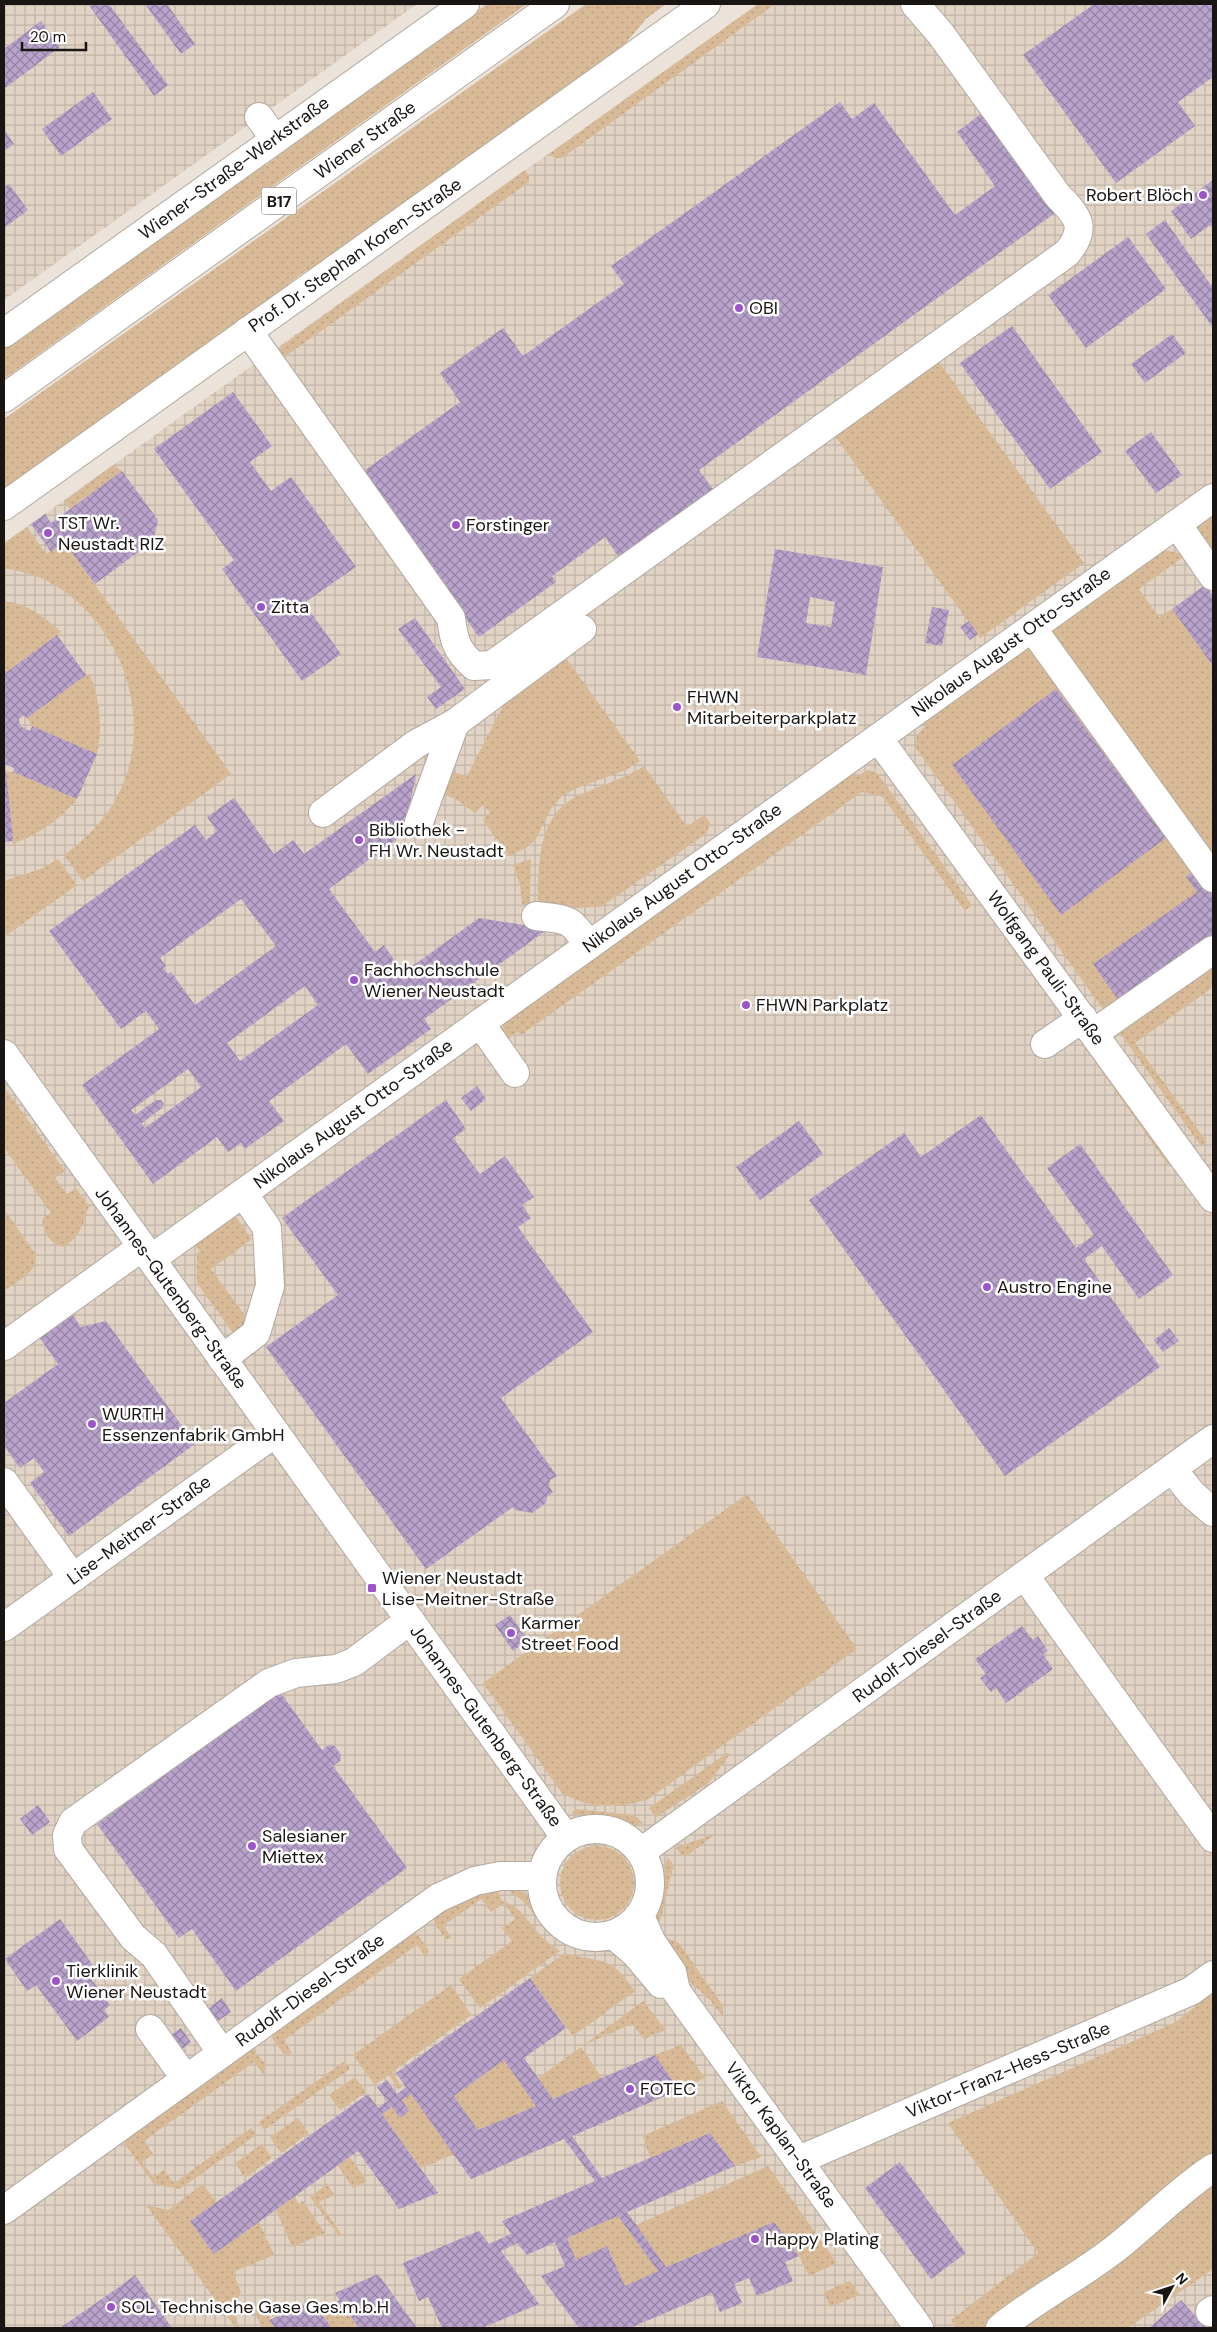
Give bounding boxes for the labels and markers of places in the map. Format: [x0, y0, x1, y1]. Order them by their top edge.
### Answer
place label: Robert Blöch [1086, 183, 1193, 207]
marker: Robert Blöch [1197, 189, 1209, 201]
place label: OBI [749, 296, 778, 320]
marker: OBI [733, 302, 745, 314]
place label: TST Wr. Neustadt RIZ [58, 511, 164, 556]
place label: Forstinger [466, 513, 550, 537]
marker: Forstinger [450, 519, 462, 531]
marker: TST Wr. Neustadt RIZ [42, 527, 54, 539]
place label: Zitta [271, 595, 309, 619]
marker: Zitta [255, 601, 267, 613]
place label: FHWN Mitarbeiterparkplatz [687, 685, 856, 730]
marker: FHWN Mitarbeiterparkplatz [671, 701, 683, 713]
place label: Bibliothek - FH Wr. Neustadt [369, 818, 504, 863]
marker: Bibliothek - FH Wr. Neustadt [353, 834, 365, 846]
place label: Fachhochschule Wiener Neustadt [364, 958, 505, 1003]
marker: Fachhochschule Wiener Neustadt [348, 974, 360, 986]
place label: FHWN Parkplatz [756, 993, 888, 1017]
marker: FHWN Parkplatz [740, 999, 752, 1011]
place label: Austro Engine [997, 1275, 1112, 1299]
marker: Austro Engine [981, 1281, 993, 1293]
place label: WURTH Essenzenfabrik GmbH [102, 1402, 284, 1447]
marker: WURTH Essenzenfabrik GmbH [86, 1418, 98, 1430]
place label: Wiener Neustadt Lise-Meitner-Straße [382, 1566, 554, 1611]
marker: Wiener Neustadt Lise-Meitner-Straße [366, 1582, 378, 1594]
place label: Karmer Street Food [521, 1611, 619, 1656]
marker: Karmer Street Food [505, 1627, 517, 1639]
place label: Salesianer Miettex [262, 1824, 347, 1869]
marker: Salesianer Miettex [246, 1840, 258, 1852]
place label: Tierklinik Wiener Neustadt [66, 1959, 207, 2004]
marker: Tierklinik Wiener Neustadt [50, 1975, 62, 1987]
place label: FOTEC [640, 2077, 696, 2101]
marker: FOTEC [624, 2083, 636, 2095]
place label: Happy Plating [765, 2227, 879, 2251]
marker: Happy Plating [749, 2233, 761, 2245]
place label: SOL Technische Gase Ges.m.b.H [121, 2295, 389, 2319]
marker: SOL Technische Gase Ges.m.b.H [105, 2301, 117, 2313]

